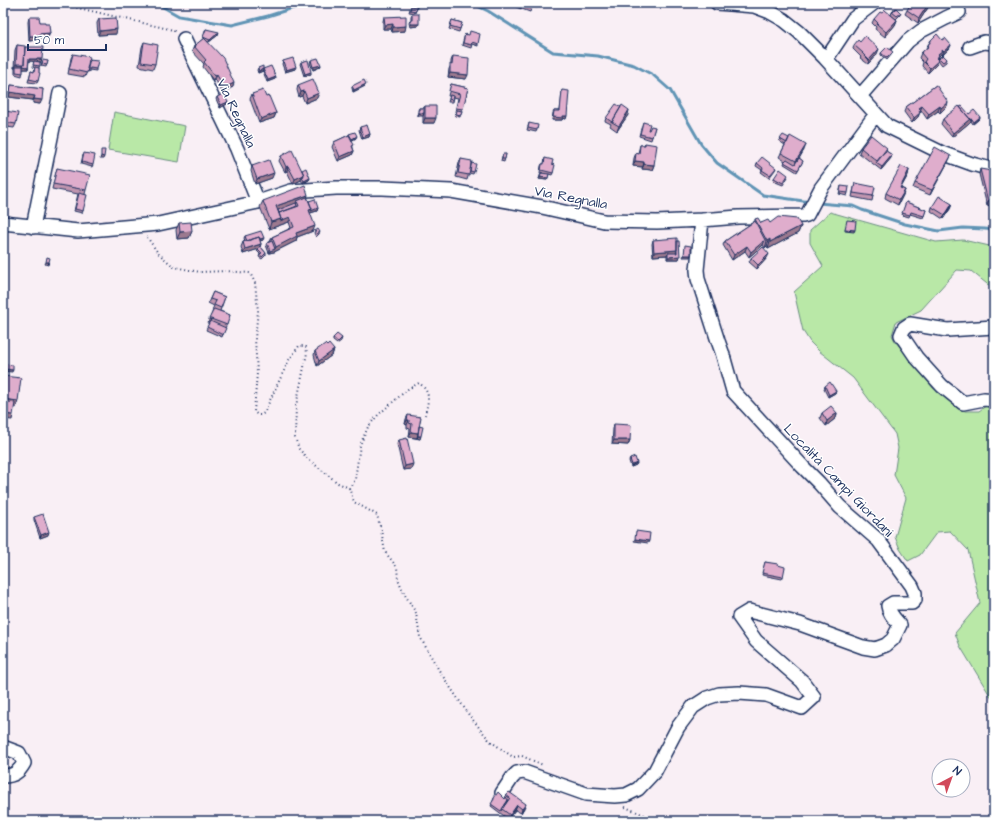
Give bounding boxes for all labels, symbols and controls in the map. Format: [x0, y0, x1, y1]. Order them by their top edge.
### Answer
scale bar [28, 26, 106, 52]
text: 50 m [34, 32, 65, 49]
street label: Via Regnalla [211, 76, 261, 151]
street label: Via Regnalla [533, 181, 609, 215]
street label: Località Campi Giordani [779, 420, 898, 542]
north arrow [931, 758, 971, 798]
text: N [950, 763, 965, 779]

